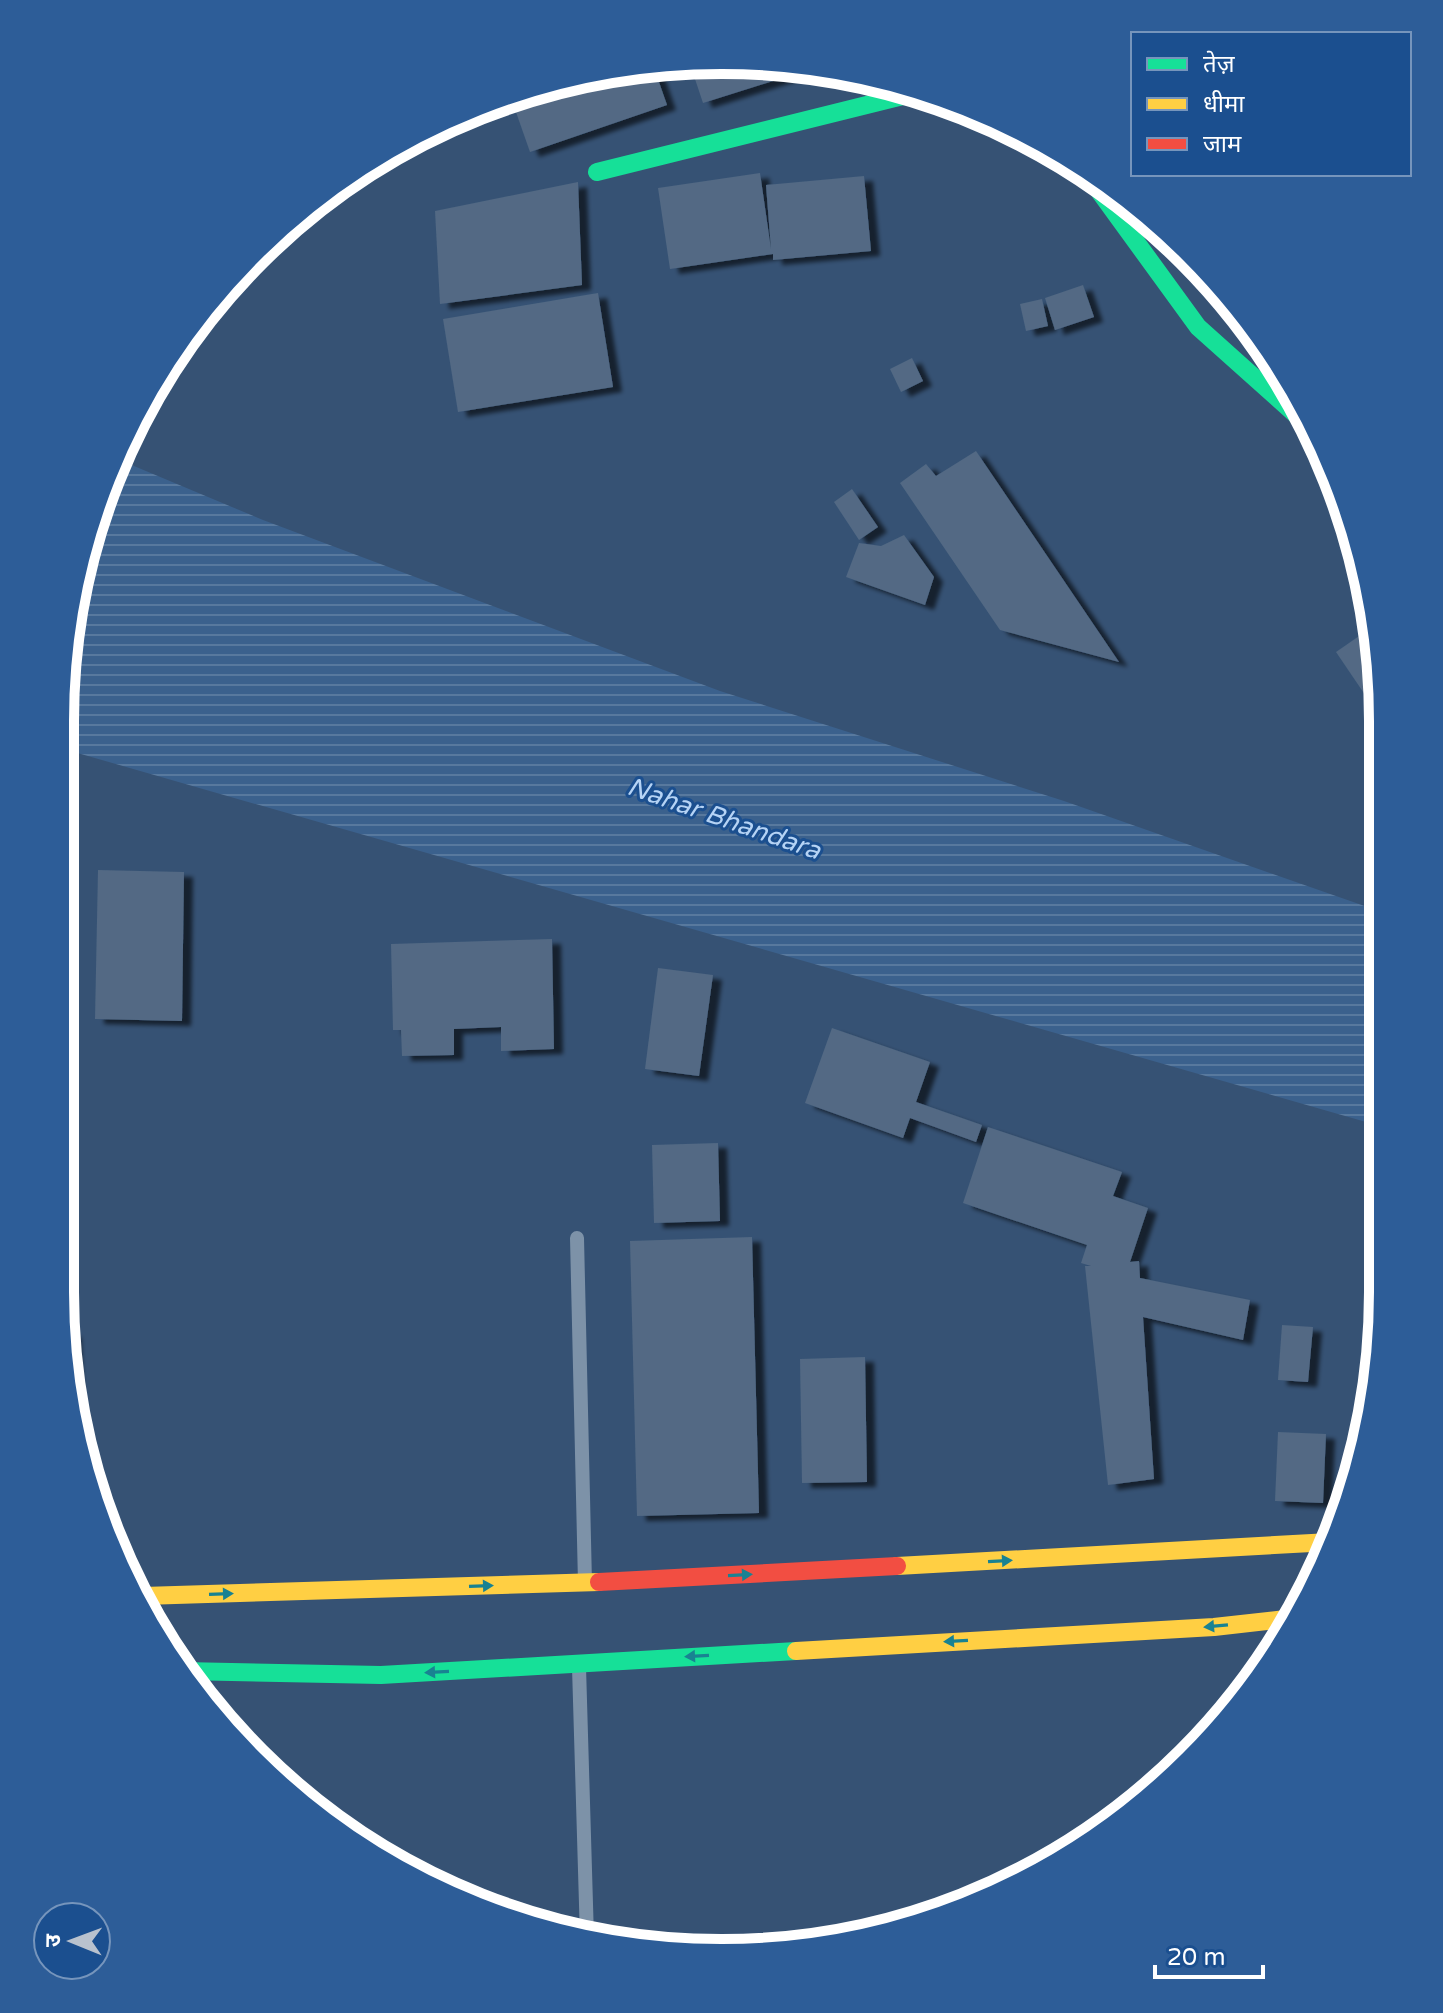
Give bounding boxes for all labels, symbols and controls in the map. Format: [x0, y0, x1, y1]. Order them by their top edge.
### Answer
legend [1131, 32, 1411, 176]
text: तेज़ [1203, 50, 1236, 79]
text: धीमा [1203, 90, 1245, 119]
text: जाम [1203, 130, 1242, 159]
water label: Nahar Bhandara [623, 771, 826, 867]
one-way arrow [988, 1554, 1013, 1567]
one-way arrow [728, 1569, 753, 1582]
one-way arrow [469, 1580, 494, 1593]
one-way arrow [209, 1587, 234, 1600]
one-way arrow [1203, 1620, 1228, 1633]
one-way arrow [943, 1634, 968, 1647]
one-way arrow [684, 1650, 709, 1663]
one-way arrow [424, 1665, 449, 1678]
north arrow [32, 1901, 112, 1981]
scale bar [1155, 1929, 1263, 1979]
text: उ [40, 1933, 66, 1947]
text: 20 m [1167, 1943, 1225, 1972]

